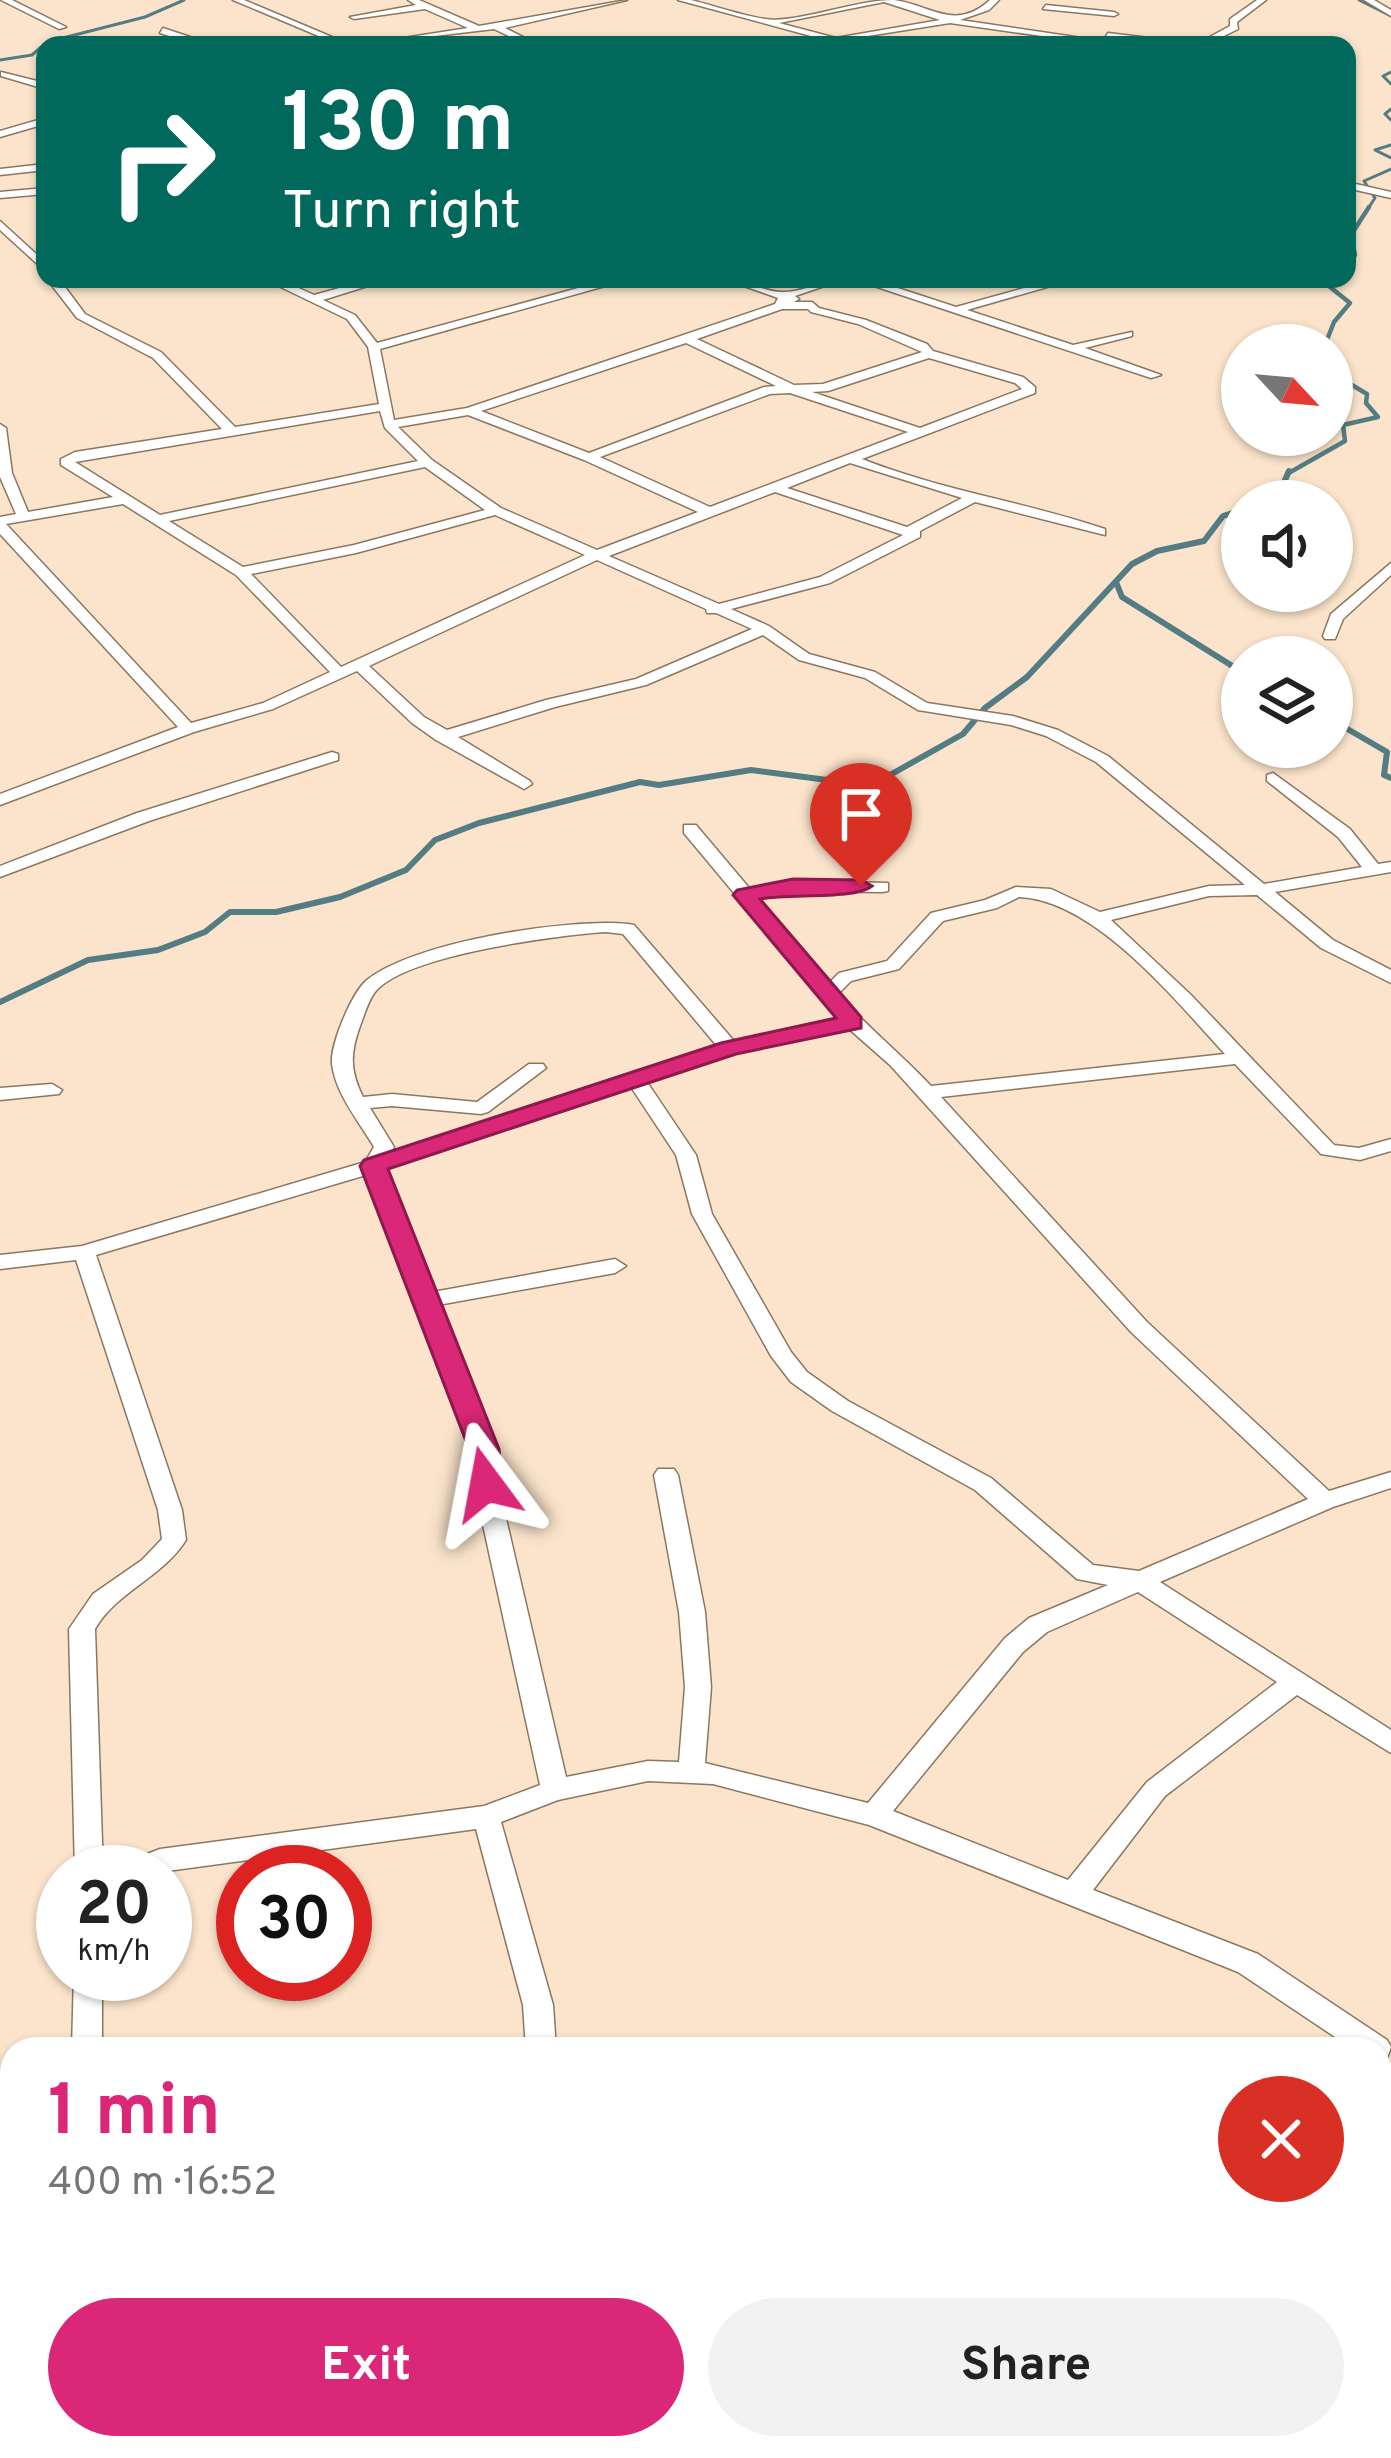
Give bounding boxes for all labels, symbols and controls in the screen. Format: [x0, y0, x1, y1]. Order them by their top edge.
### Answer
text: 130 m [282, 75, 514, 181]
icon: right [84, 84, 240, 240]
text: Turn right [282, 179, 521, 248]
north arrow [1221, 324, 1353, 456]
map controls [1221, 324, 1353, 768]
button: sound [1221, 480, 1353, 612]
button: layers [1221, 636, 1353, 768]
pin [810, 763, 912, 886]
icon: arrive [828, 781, 894, 847]
position arrow [423, 1421, 549, 1547]
speed limit sign: 30 [216, 1845, 372, 2001]
text: 20 [76, 1870, 152, 1946]
text: km/h [78, 1934, 150, 1971]
text: 1 min [48, 2069, 221, 2161]
button: close [1218, 2076, 1344, 2202]
text: 400 m · 16:52 [48, 2160, 277, 2209]
button: Exit [48, 2298, 684, 2436]
button: Share [708, 2298, 1344, 2436]

